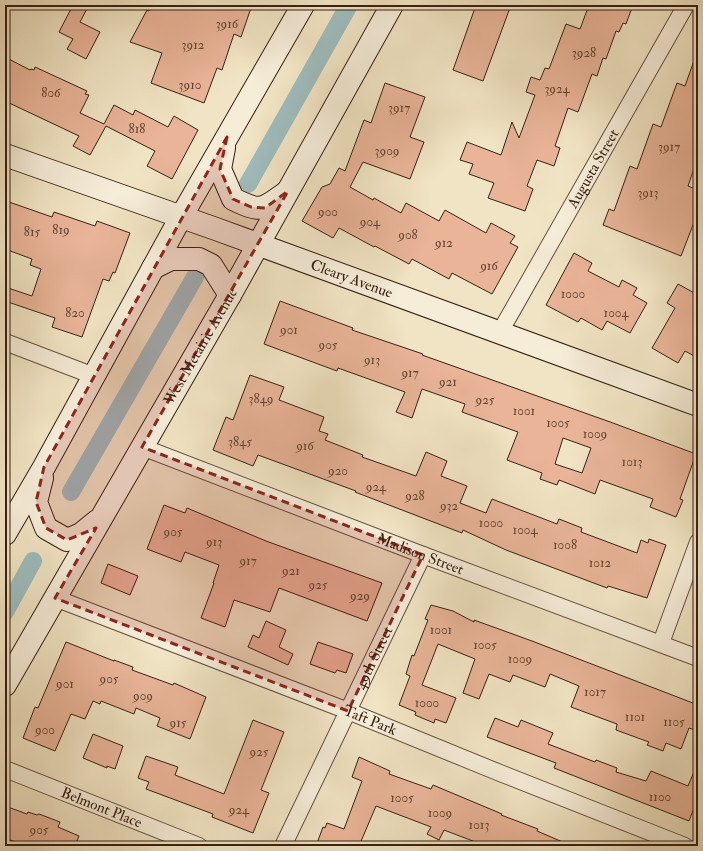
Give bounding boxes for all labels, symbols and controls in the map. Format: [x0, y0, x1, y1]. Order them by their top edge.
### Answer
house number: 3916 [216, 16, 240, 32]
house number: 3912 [182, 37, 205, 53]
house number: 3928 [572, 45, 596, 61]
house number: 3910 [179, 77, 201, 93]
house number: 3924 [544, 81, 571, 97]
house number: 806 [41, 85, 62, 101]
house number: 3917 [388, 100, 410, 116]
house number: 818 [129, 121, 145, 137]
street label: Augusta Street [563, 126, 623, 213]
house number: 3917 [658, 139, 680, 155]
house number: 3909 [375, 143, 399, 159]
house number: 3913 [637, 185, 659, 201]
house number: 900 [317, 204, 338, 220]
house number: 904 [359, 214, 381, 230]
house number: 819 [52, 222, 70, 238]
house number: 815 [24, 224, 40, 240]
house number: 908 [397, 227, 418, 243]
house number: 912 [434, 235, 453, 251]
street label: Cleary Avenue [308, 255, 395, 303]
house number: 916 [479, 258, 499, 274]
street label: West Metairie Avenue [159, 285, 242, 409]
house number: 1000 [561, 286, 585, 302]
house number: 820 [65, 305, 85, 321]
house number: 1004 [604, 305, 629, 321]
house number: 901 [279, 322, 298, 338]
house number: 905 [317, 337, 338, 353]
house number: 913 [363, 352, 380, 368]
house number: 917 [400, 365, 419, 381]
house number: 921 [438, 374, 457, 390]
house number: 3849 [249, 391, 273, 407]
house number: 925 [475, 392, 495, 408]
house number: 1001 [513, 403, 536, 419]
house number: 1005 [546, 415, 570, 431]
house number: 1009 [583, 426, 607, 442]
house number: 3845 [228, 434, 252, 450]
house number: 916 [295, 438, 315, 454]
house number: 1013 [622, 454, 642, 470]
house number: 920 [327, 463, 348, 479]
house number: 924 [365, 479, 387, 495]
house number: 928 [404, 488, 425, 504]
house number: 932 [439, 498, 459, 514]
house number: 1000 [479, 515, 503, 531]
house number: 1004 [513, 522, 538, 538]
house number: 905 [162, 524, 183, 540]
street label: Madison Street [374, 529, 466, 579]
house number: 913 [205, 534, 222, 550]
house number: 1008 [553, 537, 577, 553]
house number: 917 [238, 553, 257, 569]
house number: 1012 [589, 555, 612, 571]
house number: 921 [281, 563, 300, 579]
house number: 925 [308, 577, 328, 593]
house number: 929 [349, 588, 370, 604]
house number: 1001 [430, 622, 453, 638]
street label: 49th Street [351, 623, 397, 693]
house number: 1005 [473, 637, 497, 653]
house number: 1009 [508, 651, 532, 667]
house number: 905 [98, 671, 119, 687]
house number: 901 [55, 676, 74, 692]
house number: 1017 [584, 684, 606, 700]
house number: 909 [132, 688, 153, 704]
house number: 1000 [415, 695, 439, 711]
street label: Taft Park [341, 701, 399, 740]
house number: 1101 [625, 709, 646, 725]
house number: 1105 [663, 714, 685, 730]
house number: 915 [169, 715, 187, 731]
house number: 900 [34, 722, 55, 738]
house number: 925 [249, 744, 269, 760]
street label: Belmont Place [58, 783, 145, 832]
house number: 1100 [649, 789, 671, 805]
house number: 1005 [390, 790, 414, 806]
house number: 924 [228, 802, 250, 818]
house number: 1009 [428, 805, 452, 821]
house number: 1013 [469, 817, 489, 833]
house number: 905 [28, 822, 49, 838]

